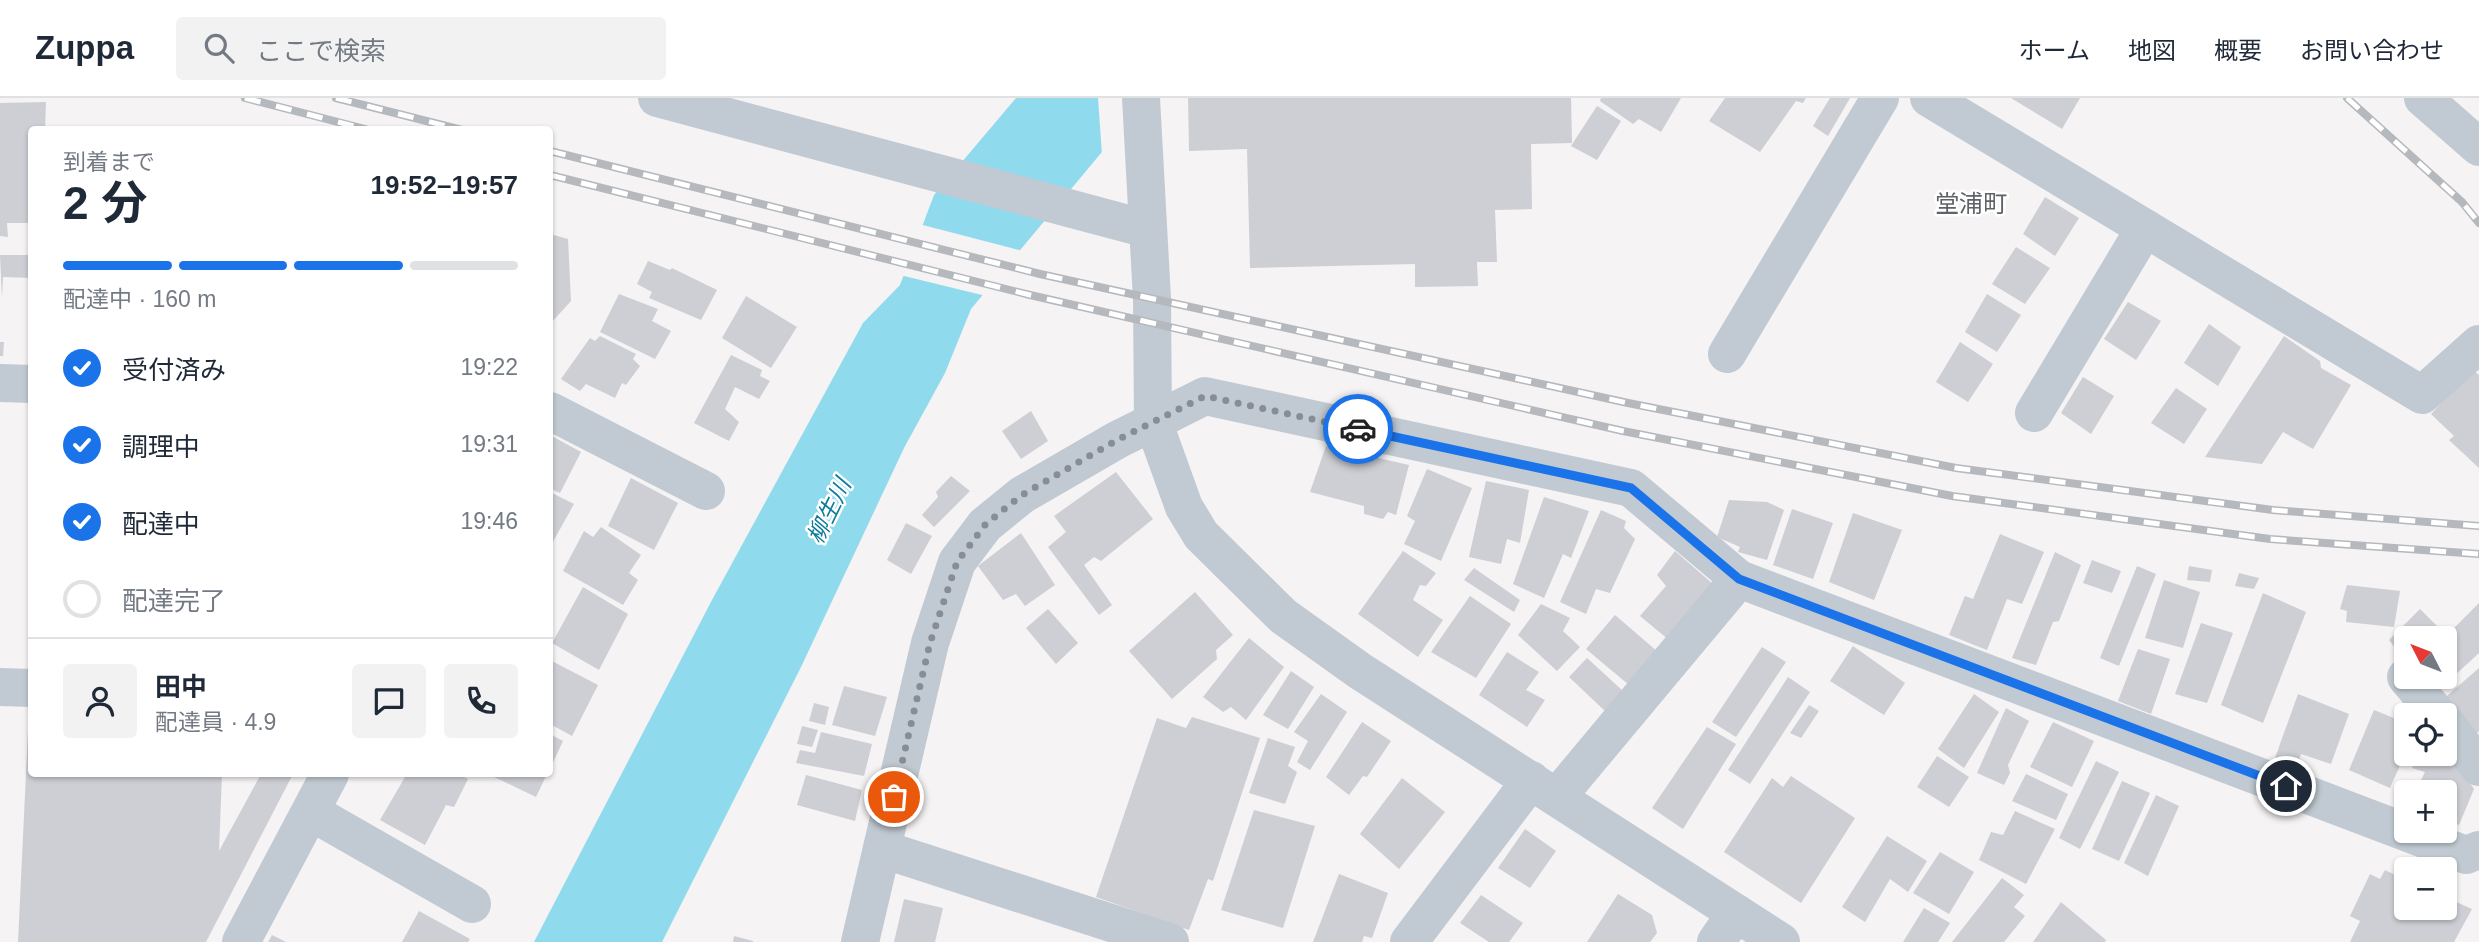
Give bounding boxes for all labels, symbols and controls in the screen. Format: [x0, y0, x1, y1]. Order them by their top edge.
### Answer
search box [176, 17, 666, 80]
text: Zuppa [35, 29, 134, 66]
icon: search [200, 29, 238, 67]
text: ここで検索 [256, 36, 386, 66]
text: ホーム [2019, 37, 2090, 64]
text: 地図 [2128, 37, 2176, 64]
text: 概要 [2214, 37, 2262, 64]
text: お問い合わせ [2300, 37, 2444, 64]
text: 到着まで [63, 149, 155, 175]
text: 19:52–19:57 [371, 170, 518, 200]
text: 2 分 [63, 177, 147, 229]
district label: 堂浦町 [1935, 190, 2007, 217]
text: 配達中 · 160 m [63, 286, 216, 312]
icon: check [63, 349, 101, 387]
text: 19:22 [460, 354, 518, 380]
text: 受付済み [122, 355, 226, 385]
courier [1323, 394, 1393, 464]
icon: car [1339, 410, 1377, 448]
icon: check [63, 426, 101, 464]
text: 19:31 [460, 431, 518, 457]
text: 調理中 [122, 432, 200, 462]
water label: 柳生川 [802, 472, 857, 548]
icon: check [63, 503, 101, 541]
text: 19:46 [460, 508, 518, 534]
text: 配達中 [122, 509, 200, 539]
text: 配達完了 [122, 586, 226, 616]
north arrow [2394, 626, 2457, 690]
map controls [2394, 626, 2457, 920]
button: person [63, 664, 137, 738]
button: chat [352, 664, 426, 738]
button: phone [444, 664, 518, 738]
text: 田中 [155, 672, 207, 702]
button: locate [2394, 703, 2457, 766]
text: 配達員 · 4.9 [155, 709, 276, 735]
pin [2256, 756, 2316, 816]
pin [864, 767, 924, 827]
icon: home [2267, 767, 2305, 805]
icon: bag [875, 778, 913, 816]
button: + [2394, 780, 2457, 843]
button: − [2394, 857, 2457, 920]

